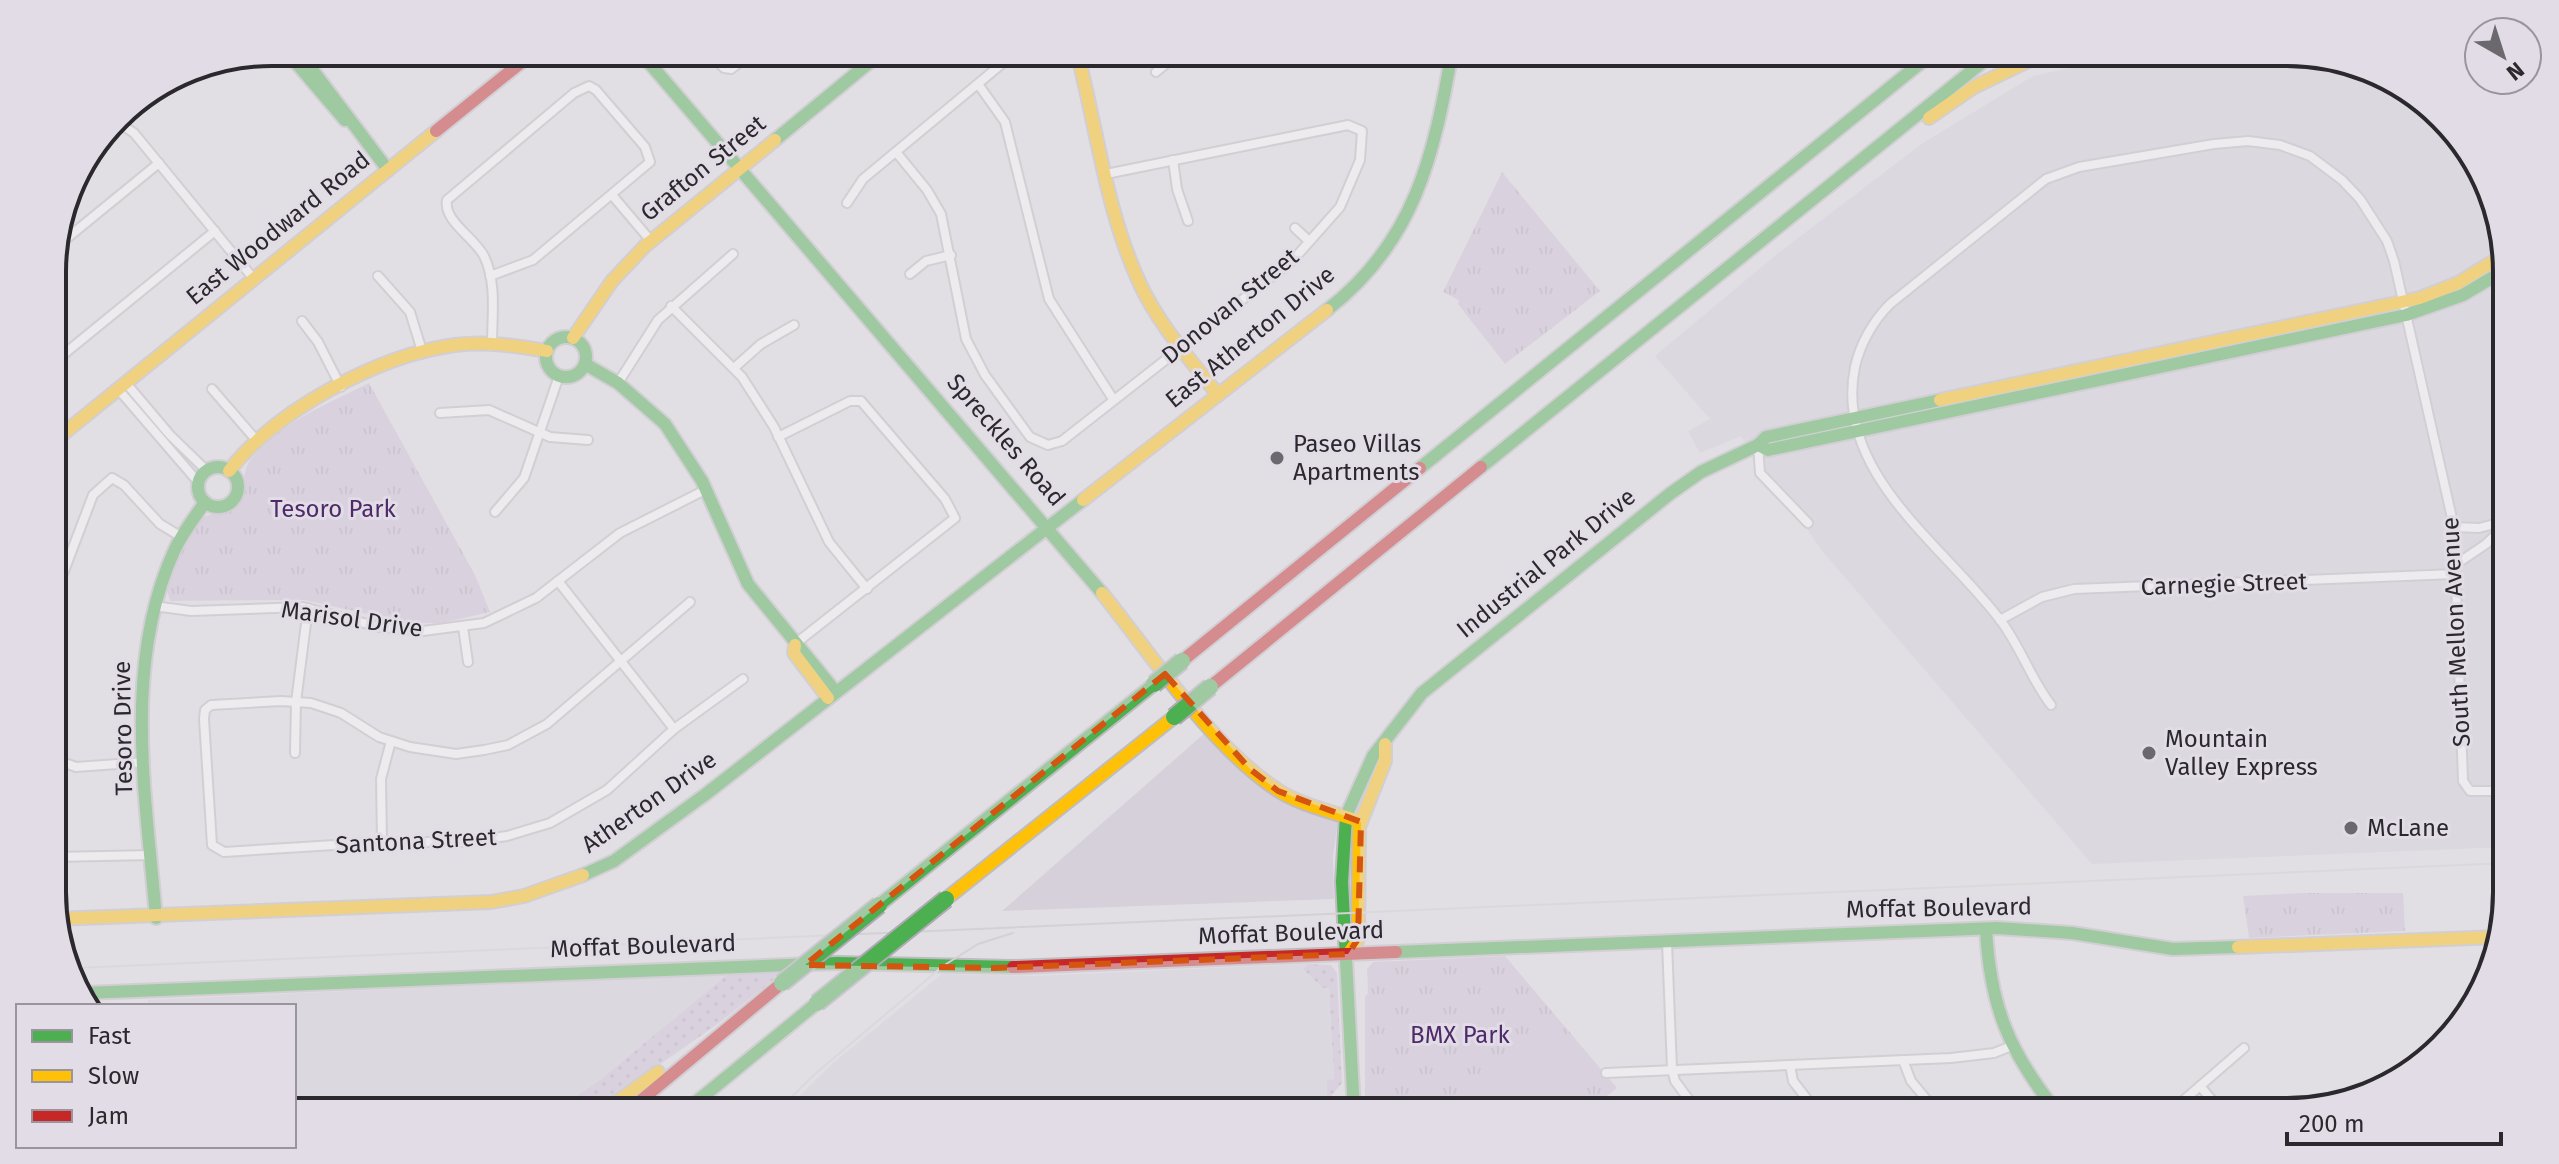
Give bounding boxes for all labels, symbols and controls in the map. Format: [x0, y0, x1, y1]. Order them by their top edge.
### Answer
north arrow [2463, 16, 2543, 96]
text: N [2501, 56, 2529, 86]
street label: Grafton Street [635, 109, 771, 227]
street label: East Woodward Road [181, 145, 375, 311]
street label: Donovan Street [1156, 242, 1304, 370]
street label: East Atherton Drive [1160, 260, 1340, 414]
street label: Spreckles Road [941, 368, 1071, 512]
place label: Paseo Villas Apartments [1293, 430, 1421, 486]
marker: Paseo Villas Apartments [1268, 449, 1286, 467]
street label: Industrial Park Drive [1451, 482, 1641, 644]
park label: Tesoro Park [270, 495, 396, 523]
street label: South Mellon Avenue [2436, 516, 2476, 748]
street label: Carnegie Street [2140, 567, 2308, 601]
street label: Marisol Drive [279, 595, 425, 643]
street label: Tesoro Drive [108, 660, 138, 796]
place label: Mountain Valley Express [2165, 725, 2318, 781]
marker: Mountain Valley Express [2140, 744, 2158, 762]
street label: Atherton Drive [576, 745, 722, 859]
place label: McLane [2367, 814, 2449, 842]
marker: McLane [2342, 819, 2360, 837]
street label: Santona Street [335, 823, 498, 859]
street label: Moffat Boulevard [1846, 892, 2032, 924]
street label: Moffat Boulevard [1197, 916, 1385, 950]
street label: Moffat Boulevard [549, 929, 737, 963]
legend [16, 1004, 296, 1148]
park label: BMX Park [1410, 1021, 1511, 1049]
text: Fast [88, 1022, 131, 1050]
text: Slow [88, 1062, 139, 1090]
scale bar [2287, 1096, 2501, 1146]
text: Jam [88, 1102, 129, 1130]
text: 200 m [2299, 1110, 2365, 1138]

